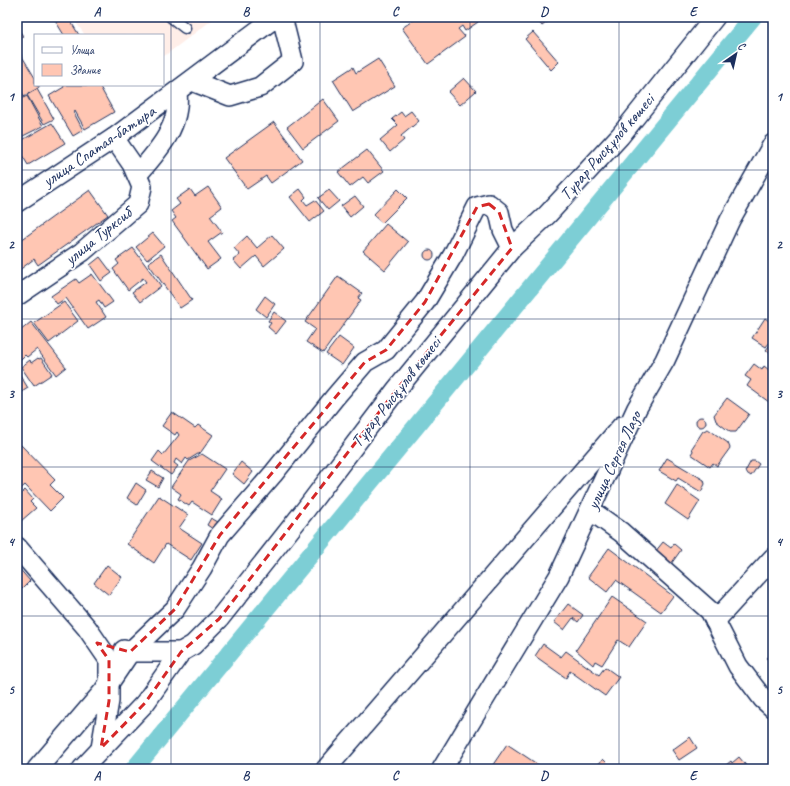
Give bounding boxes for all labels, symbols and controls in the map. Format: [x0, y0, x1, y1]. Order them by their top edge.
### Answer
text: A [94, 4, 102, 20]
text: B [243, 4, 251, 20]
text: C [392, 4, 400, 20]
text: D [540, 4, 549, 20]
text: E [690, 4, 699, 20]
legend [34, 34, 164, 86]
north arrow [716, 34, 756, 74]
text: С [735, 38, 749, 54]
text: Улица [70, 42, 95, 58]
text: Здание [70, 62, 101, 78]
street label: Тұрар Рысқұлов көшесі [555, 88, 660, 204]
text: 1 [8, 89, 16, 105]
text: 1 [776, 89, 784, 105]
street label: улица Спатая-батыра [38, 100, 161, 192]
street label: улица Турксиб [60, 200, 139, 270]
text: 2 [8, 237, 15, 253]
text: 2 [776, 237, 783, 253]
street label: Тұрар Рысқұлов көшесі [346, 331, 447, 451]
text: 3 [8, 386, 15, 402]
text: 3 [776, 386, 783, 402]
street label: улица Сергея Лазо [582, 406, 648, 514]
text: 4 [8, 534, 16, 550]
text: 4 [776, 534, 784, 550]
text: 5 [8, 682, 15, 698]
text: 5 [776, 682, 783, 698]
text: A [94, 768, 102, 784]
text: B [243, 768, 251, 784]
text: C [392, 768, 400, 784]
text: D [540, 768, 549, 784]
text: E [690, 768, 699, 784]

